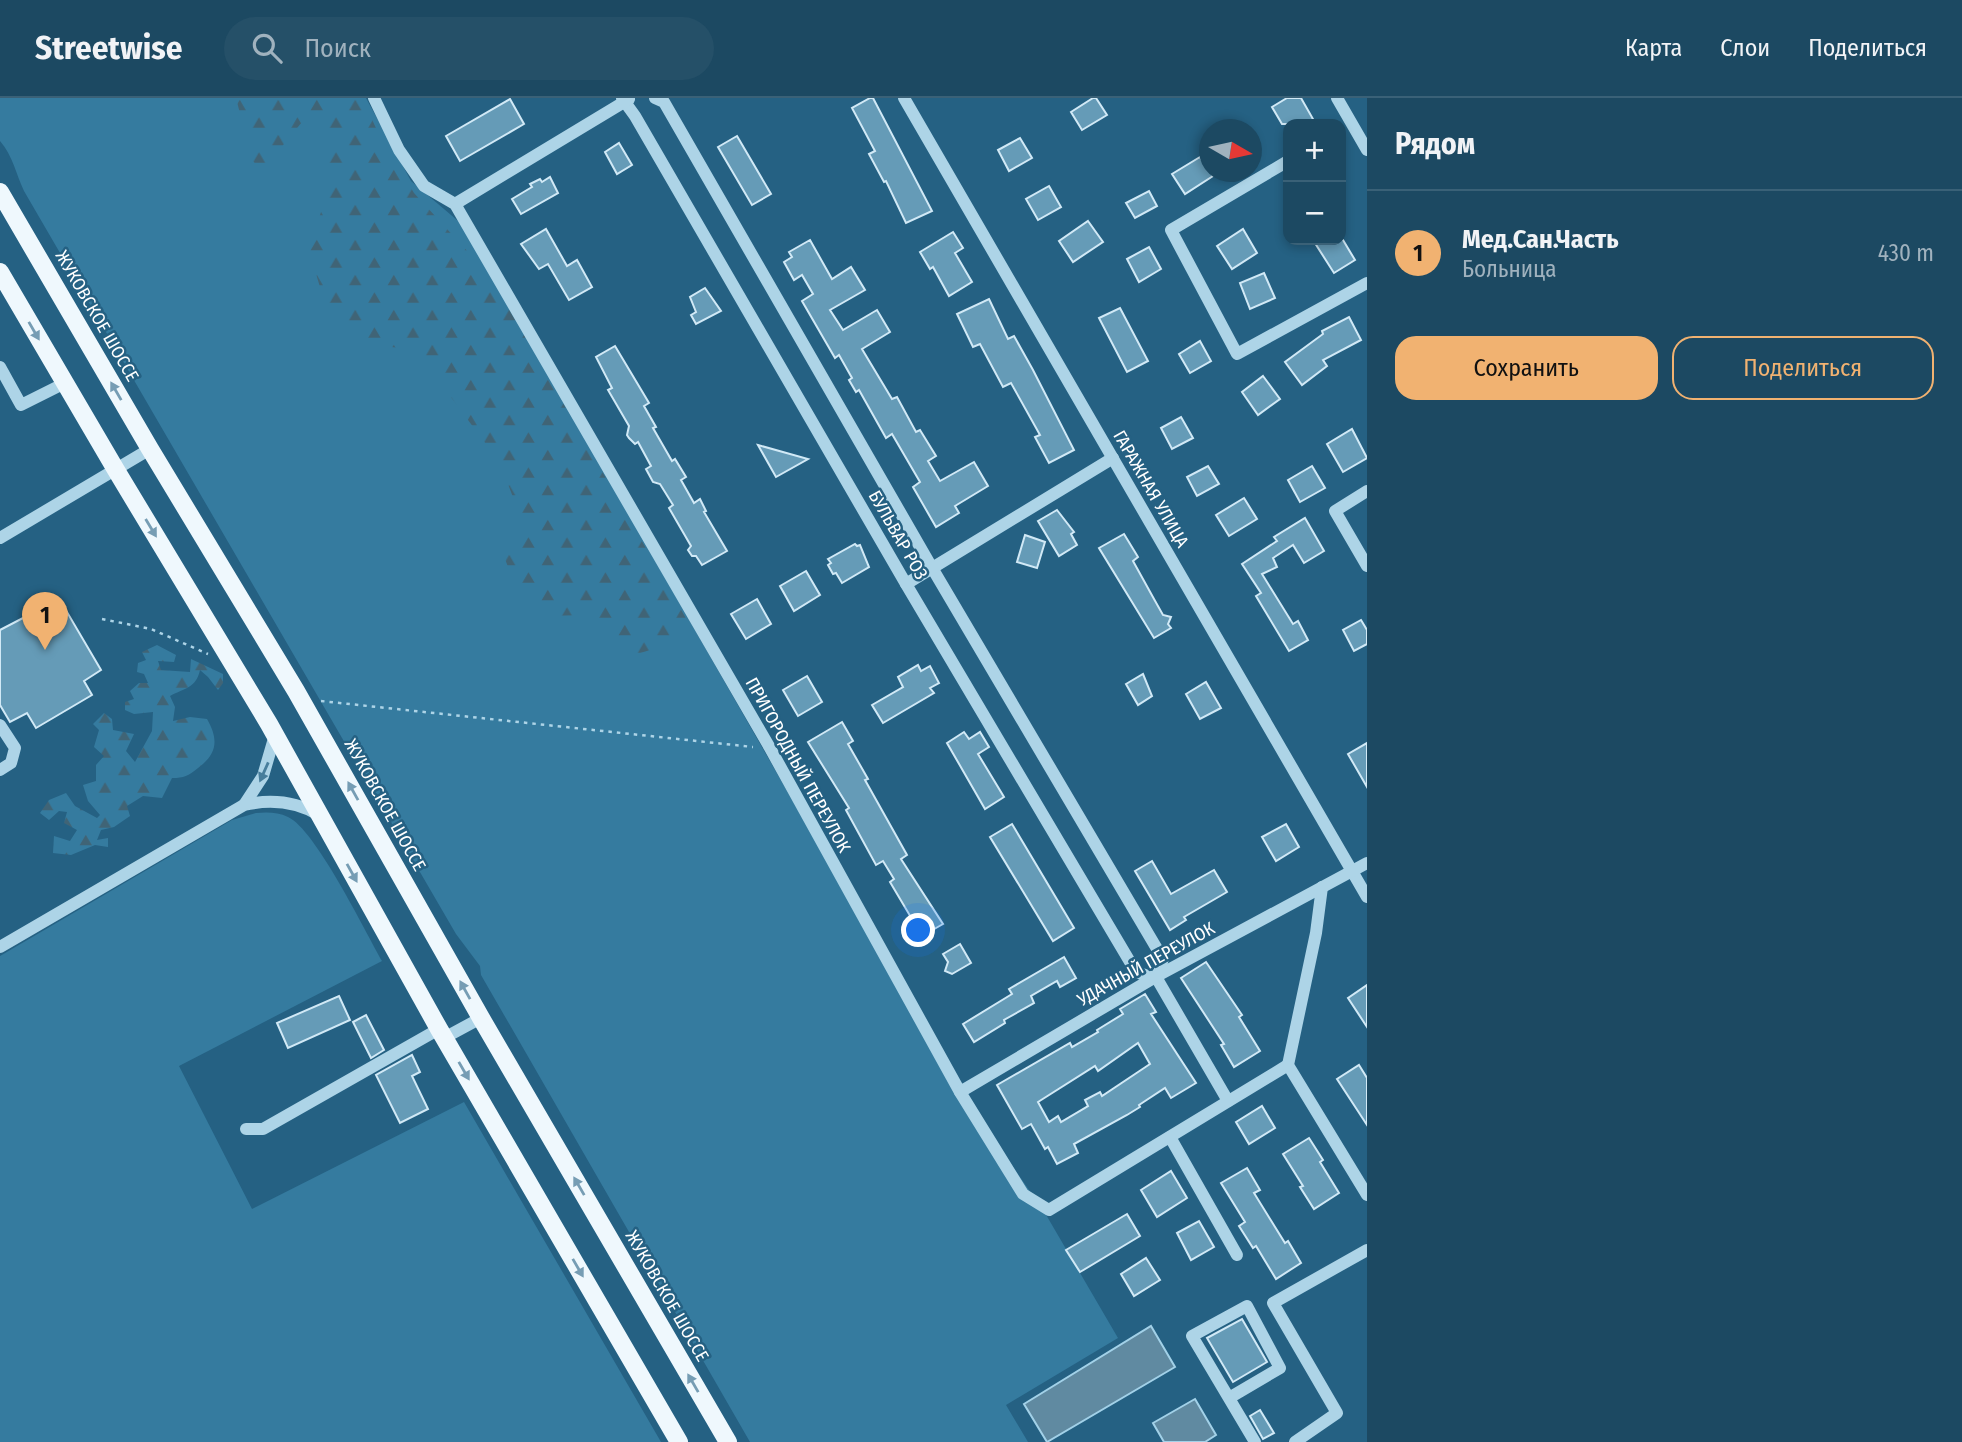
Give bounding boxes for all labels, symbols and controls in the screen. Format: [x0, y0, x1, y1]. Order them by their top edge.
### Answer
search box [224, 17, 714, 80]
text: Streetwise [35, 28, 182, 68]
icon: search [248, 29, 286, 67]
text: Поиск [304, 33, 371, 64]
text: Карта [1625, 34, 1682, 62]
text: Слои [1720, 34, 1770, 62]
text: Поделиться [1808, 34, 1927, 62]
north arrow [1199, 119, 1262, 182]
map controls [1283, 119, 1346, 245]
button: + [1283, 119, 1346, 182]
text: Рядом [1395, 126, 1475, 162]
button: − [1283, 182, 1346, 245]
text: Мед.Сан.Часть [1462, 224, 1619, 255]
text: 1 [1413, 239, 1423, 267]
text: 430 m [1878, 239, 1934, 267]
street label: ЖУКОВСКОЕ ШОССЕ [51, 247, 143, 385]
text: Больница [1462, 255, 1556, 283]
one-way arrow [28, 321, 41, 340]
button: Сохранить [1395, 336, 1658, 400]
button: Поделиться [1672, 336, 1934, 400]
one-way arrow [110, 381, 122, 400]
street label: ГАРАЖНАЯ УЛИЦА [1109, 426, 1194, 552]
street label: БУЛЬВАР РОЗ [864, 487, 932, 583]
one-way arrow [145, 519, 157, 538]
pin: 1 [22, 592, 68, 650]
street label: ПРИГОРОДНЫЙ ПЕРЕУЛОК [741, 674, 855, 857]
street label: ЖУКОВСКОЕ ШОССЕ [340, 735, 430, 875]
one-way arrow [258, 762, 270, 782]
one-way arrow [347, 782, 359, 801]
one-way arrow [346, 863, 358, 883]
your location [901, 913, 935, 947]
street label: УДАЧНЫЙ ПЕРЕУЛОК [1073, 917, 1219, 1011]
one-way arrow [459, 980, 471, 999]
one-way arrow [458, 1062, 470, 1081]
one-way arrow [573, 1177, 585, 1196]
street label: ЖУКОВСКОЕ ШОССЕ [621, 1227, 713, 1365]
one-way arrow [572, 1258, 584, 1278]
one-way arrow [688, 1373, 700, 1393]

